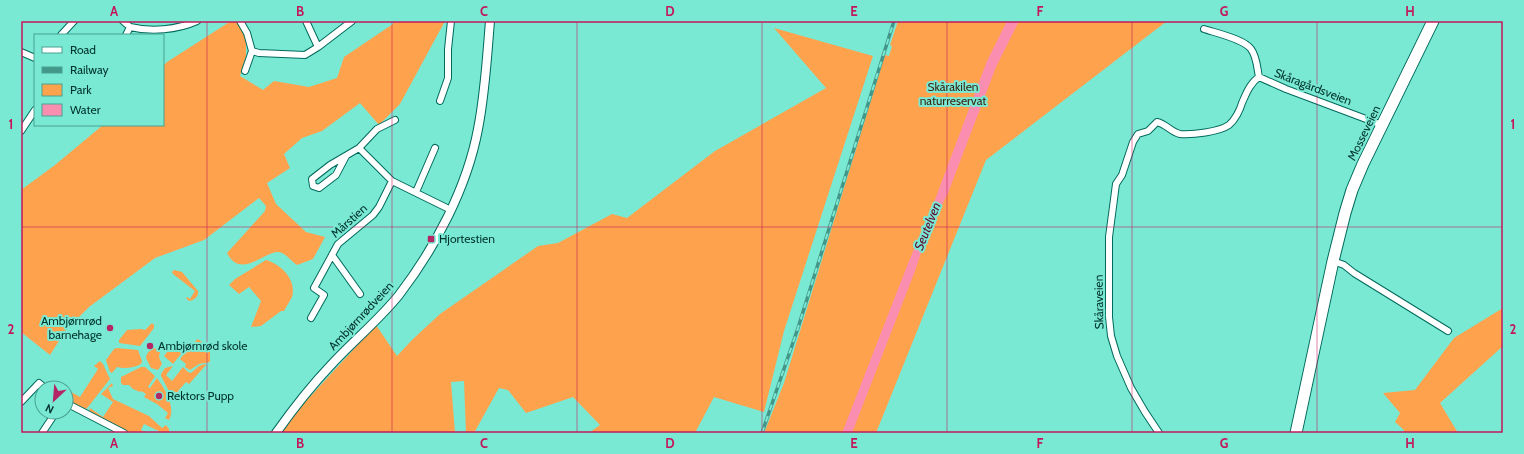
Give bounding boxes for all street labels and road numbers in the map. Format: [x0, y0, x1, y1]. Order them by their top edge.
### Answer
street label: Skåragårdsveien [1272, 65, 1354, 108]
street label: Mosseveien [1344, 102, 1383, 163]
street label: Mårstien [327, 200, 370, 241]
street label: Skåraveien [1091, 274, 1106, 329]
street label: Ambjørnrødveien [325, 278, 396, 353]

